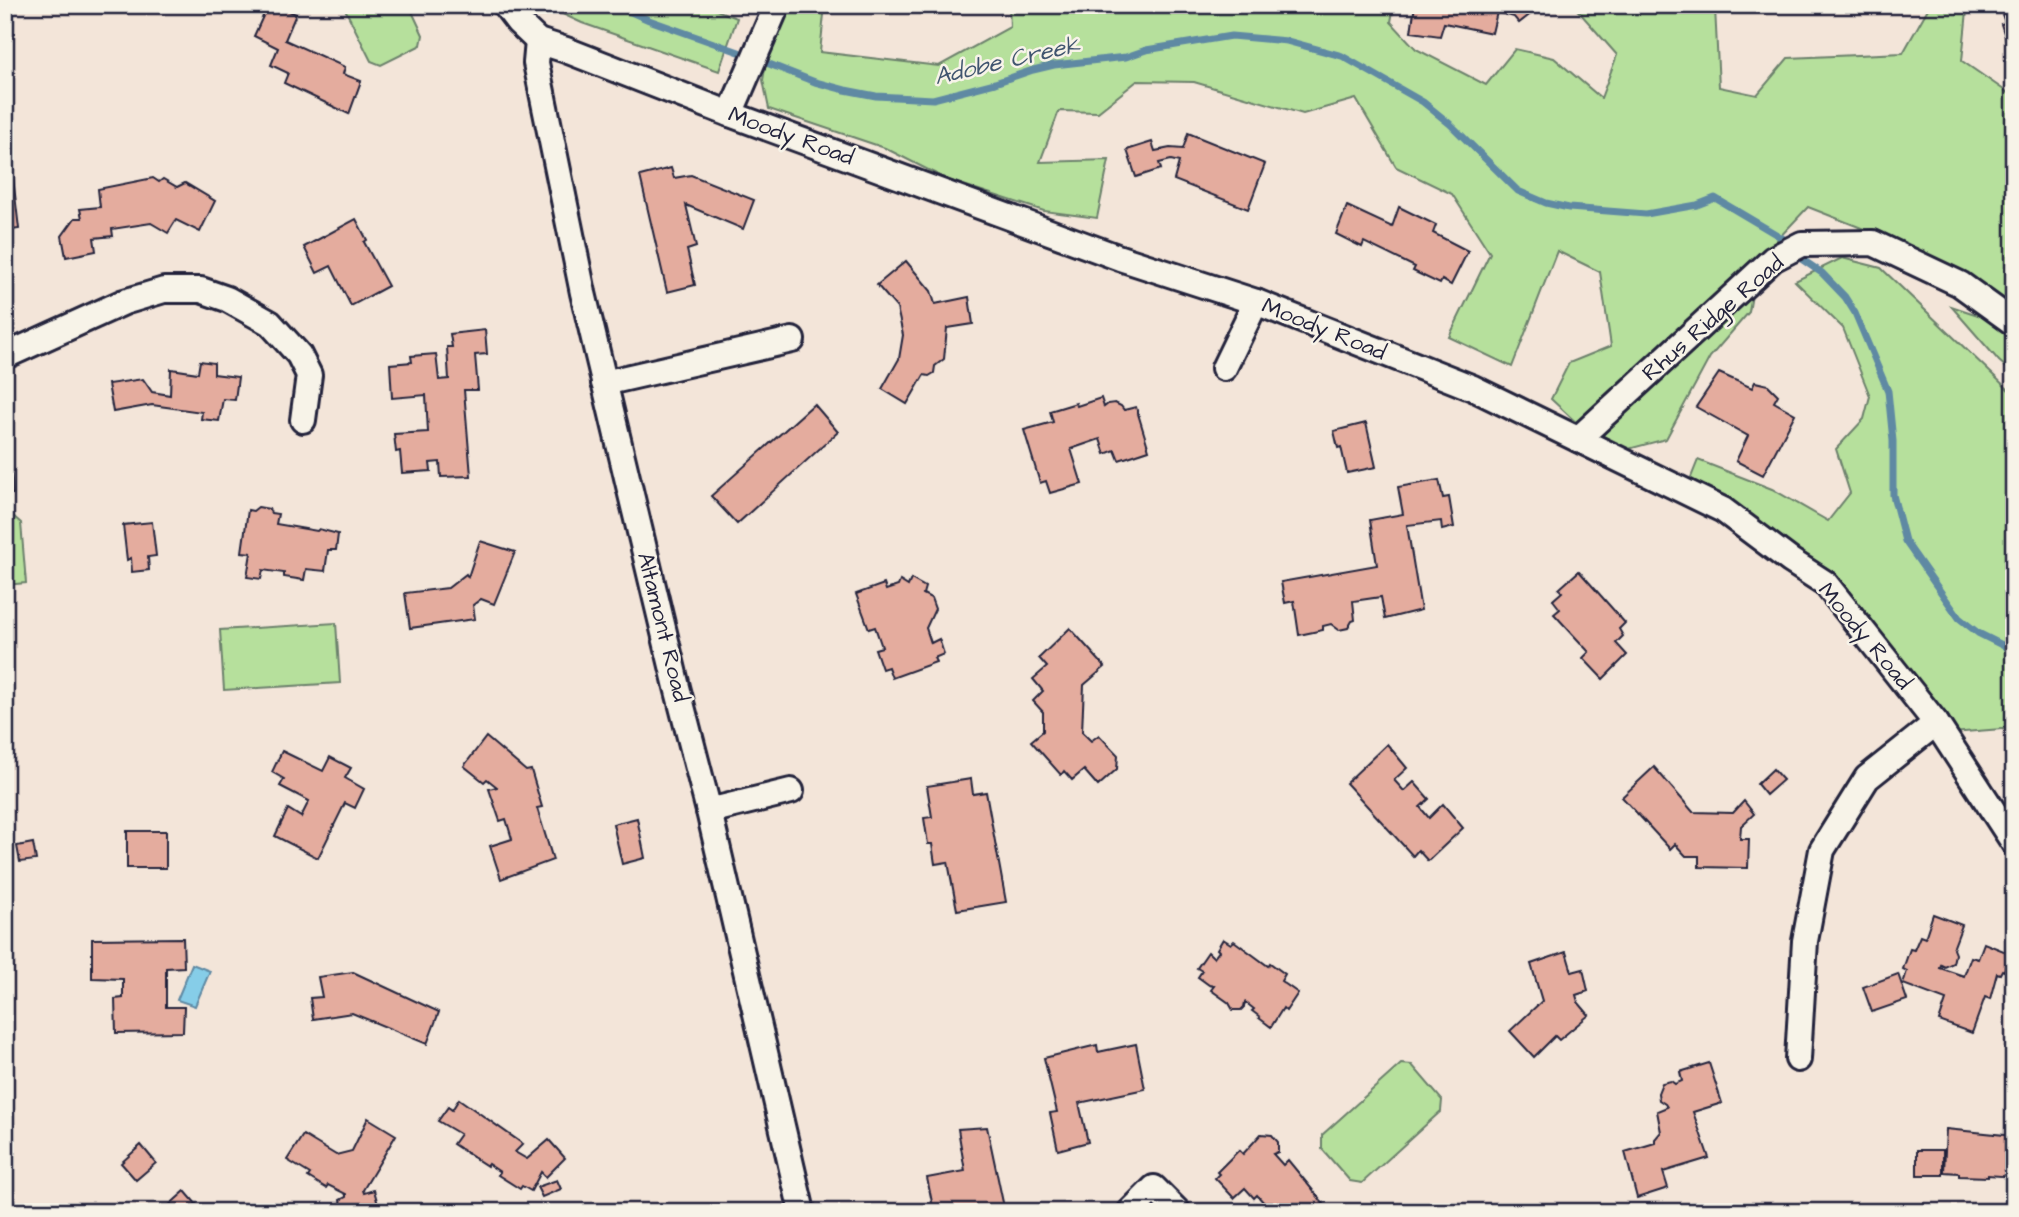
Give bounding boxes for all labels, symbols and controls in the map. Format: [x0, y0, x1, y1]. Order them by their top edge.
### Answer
water label: Adobe Creek [931, 27, 1084, 94]
street label: Moody Road [723, 99, 858, 175]
street label: Rhus Ridge Road [1635, 247, 1792, 389]
street label: Moody Road [1257, 290, 1391, 369]
street label: Altamont Road [629, 549, 697, 705]
street label: Moody Road [1810, 575, 1920, 697]

